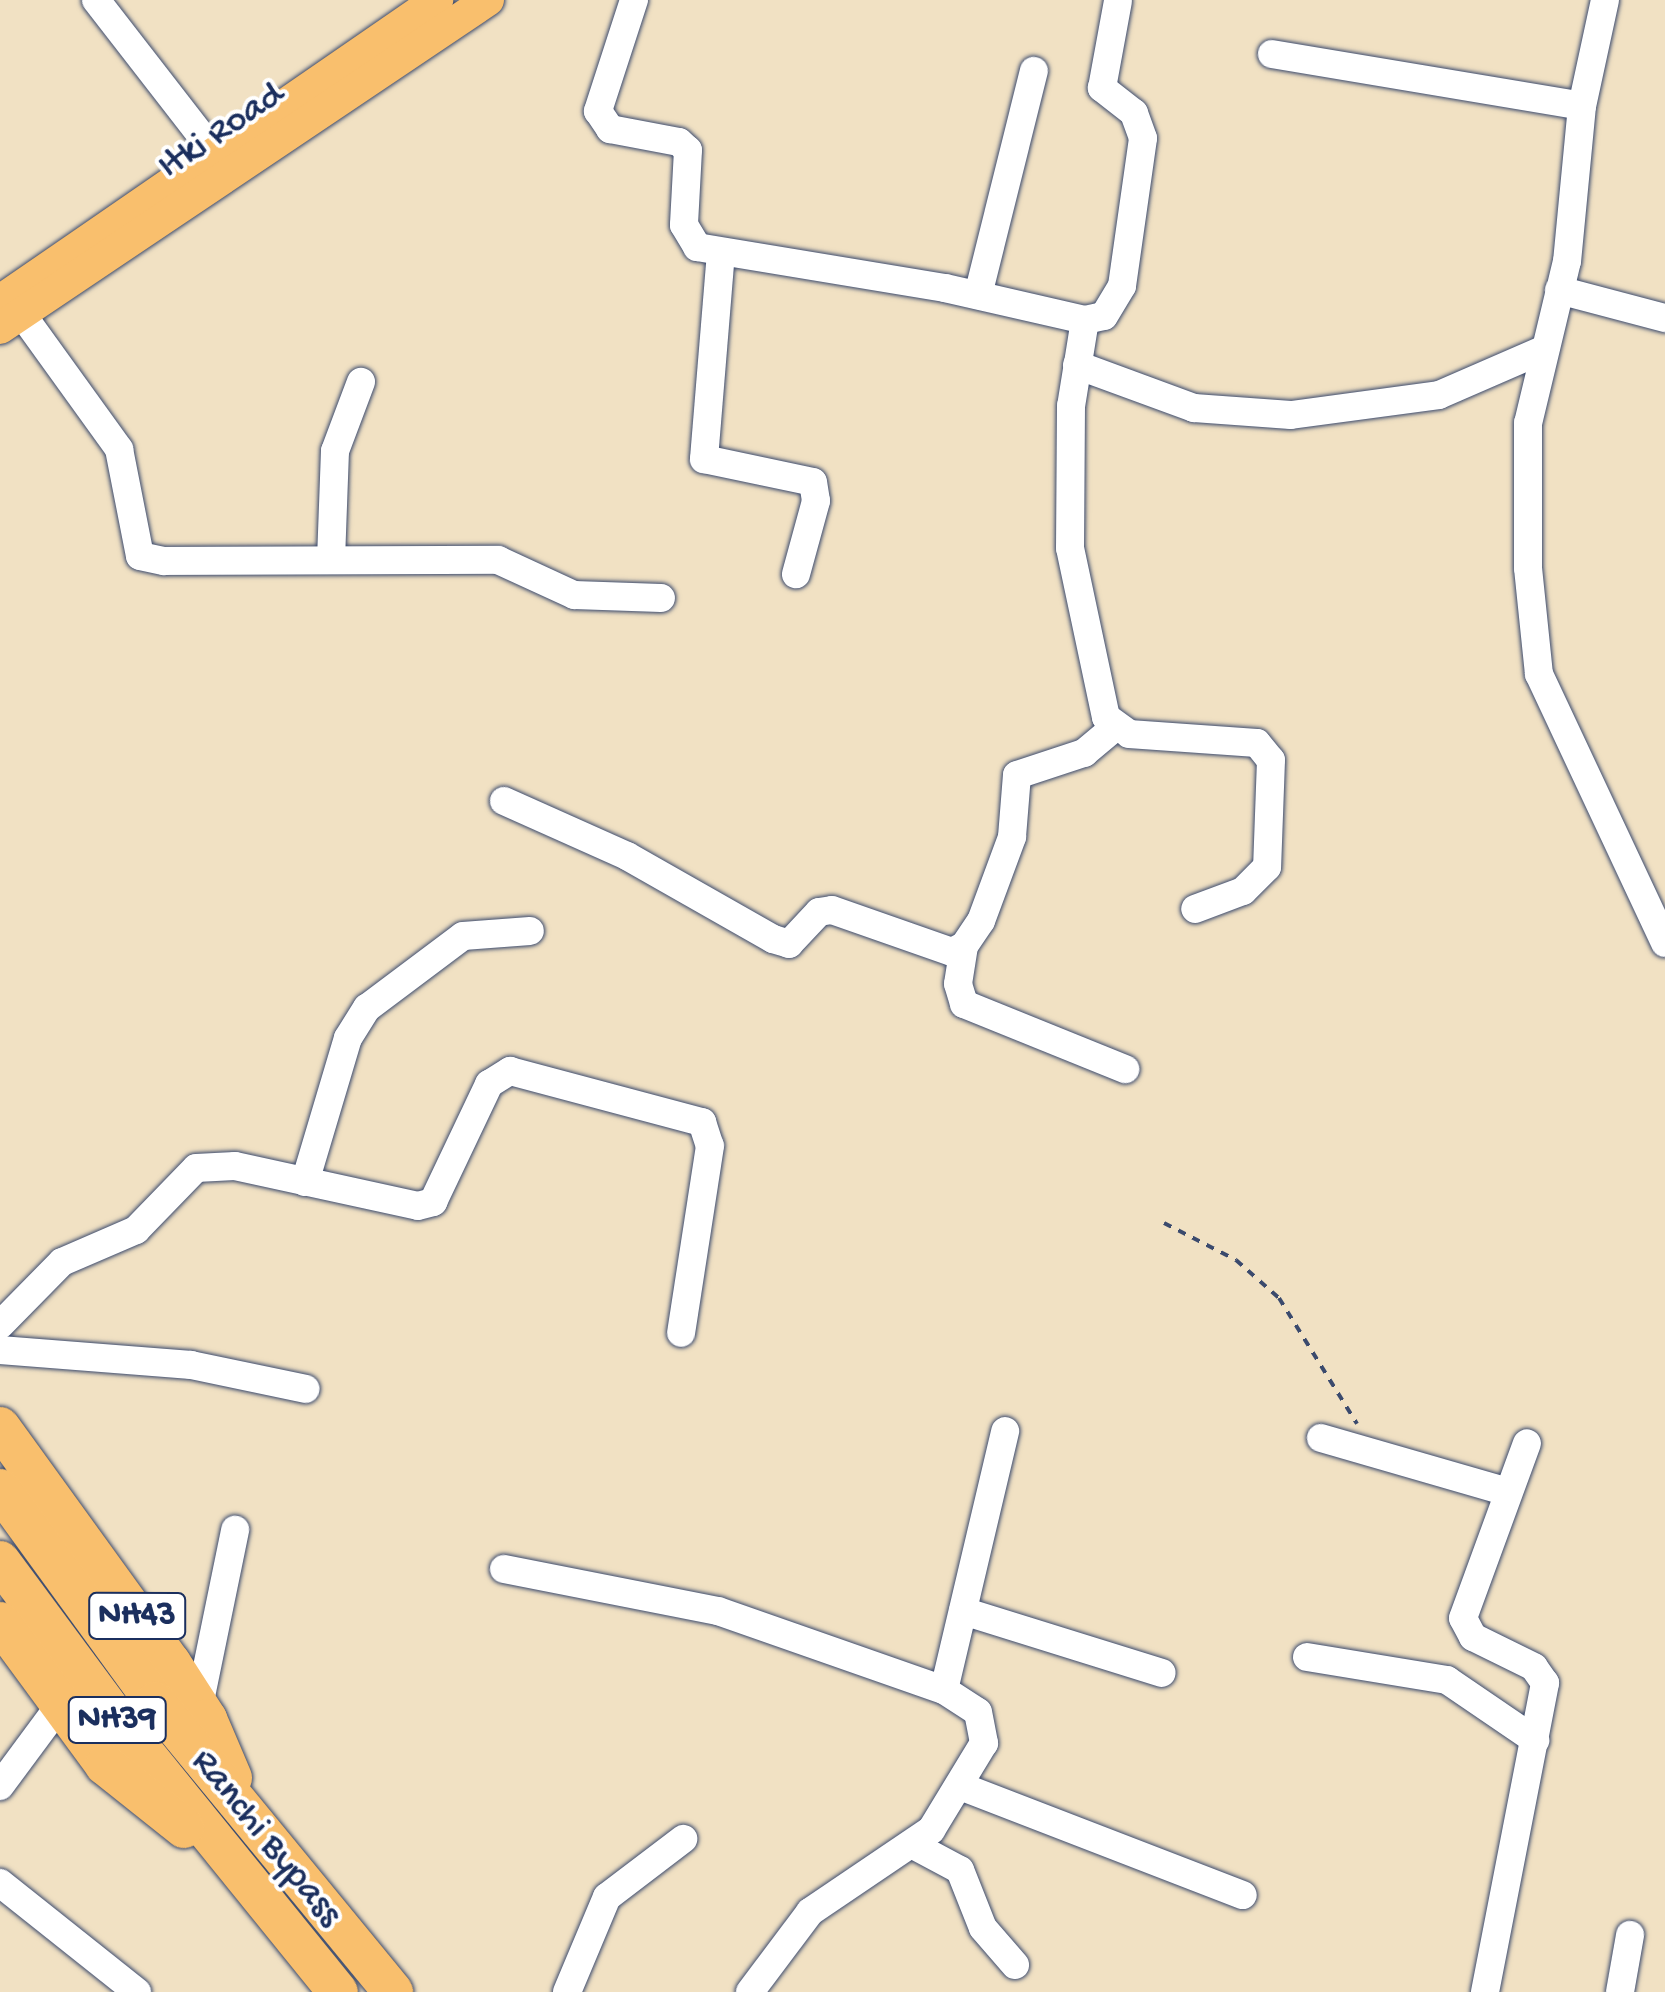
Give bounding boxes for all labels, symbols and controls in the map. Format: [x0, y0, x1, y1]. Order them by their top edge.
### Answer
street label: Itki Road [150, 73, 294, 191]
road number: NH43 [87, 1586, 187, 1646]
road number: NH39 [67, 1690, 167, 1750]
street label: Ranchi Bypass [179, 1741, 351, 1937]

